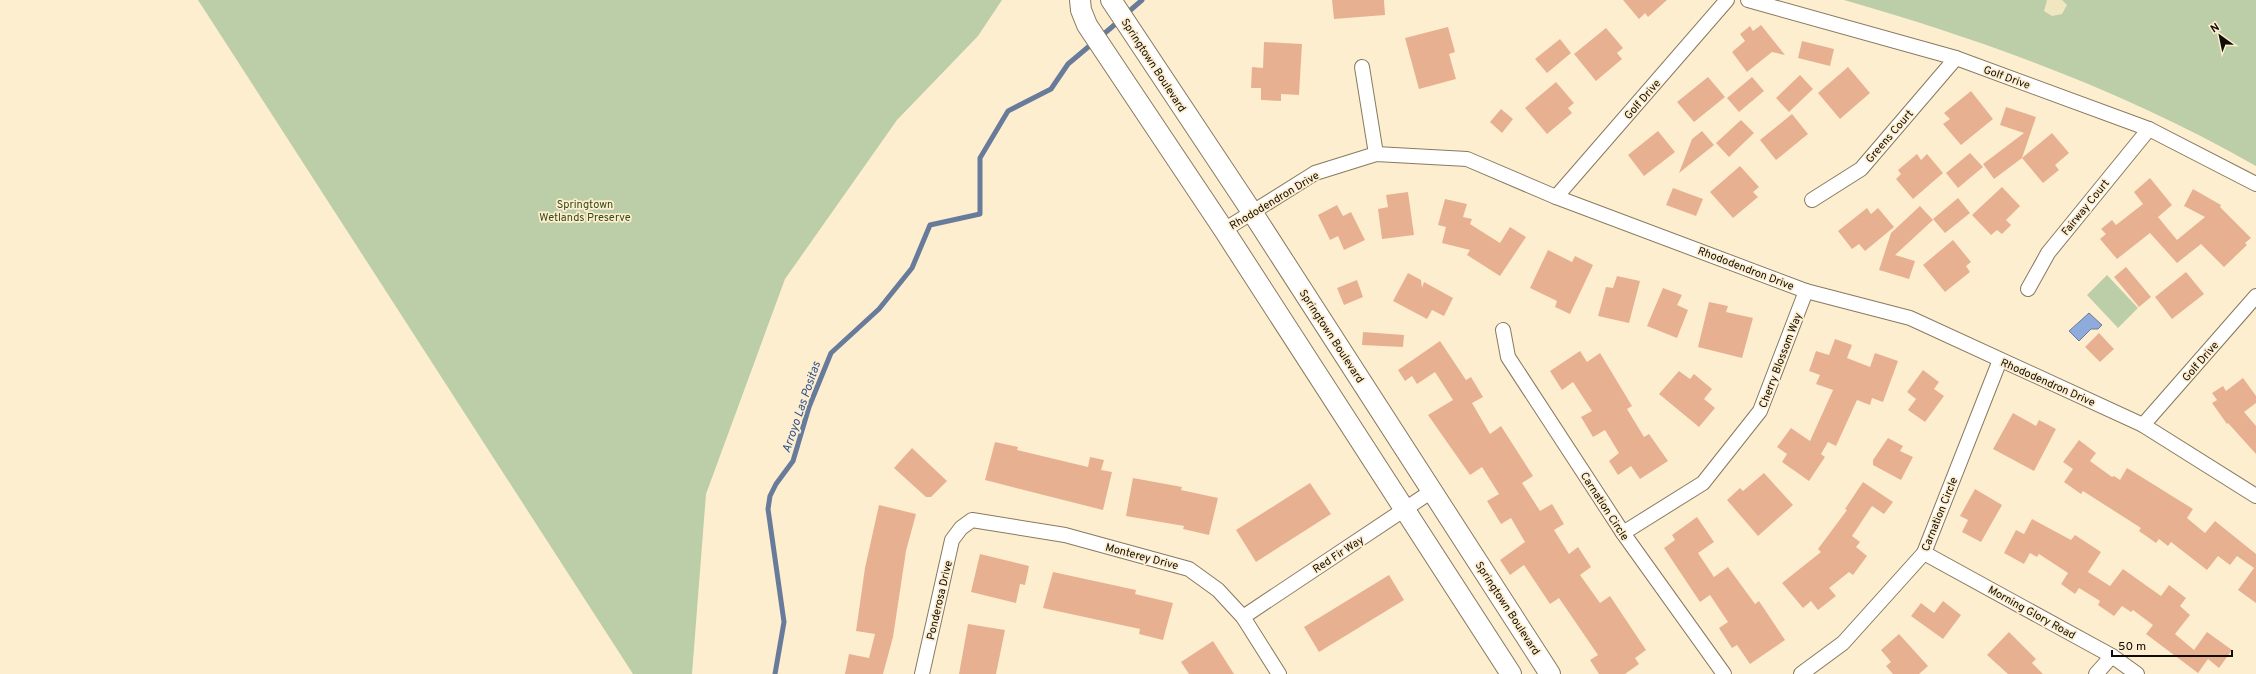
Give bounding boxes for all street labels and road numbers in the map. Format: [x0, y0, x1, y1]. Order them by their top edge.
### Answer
street label: Springtown Boulevard [1118, 16, 1189, 115]
street label: Golf Drive [1981, 63, 2032, 93]
street label: Golf Drive [1621, 77, 1664, 123]
street label: Greens Court [1863, 107, 1917, 166]
street label: Rhododendron Drive [1227, 169, 1322, 233]
street label: Fairway Court [2059, 177, 2113, 239]
street label: Rhododendron Drive [1695, 244, 1796, 294]
street label: Springtown Boulevard [1296, 287, 1367, 386]
street label: Cherry Blossom Way [1756, 310, 1806, 410]
street label: Golf Drive [2179, 339, 2222, 385]
street label: Rhododendron Drive [1998, 356, 2097, 410]
street label: Carnation Circle [1577, 470, 1632, 544]
street label: Carnation Circle [1919, 475, 1961, 554]
street label: Red Fir Way [1310, 533, 1367, 577]
street label: Monterey Drive [1104, 540, 1180, 573]
street label: Ponderosa Drive [924, 559, 956, 641]
street label: Springtown Boulevard [1472, 559, 1543, 658]
street label: Morning Glory Road [1985, 583, 2078, 643]

